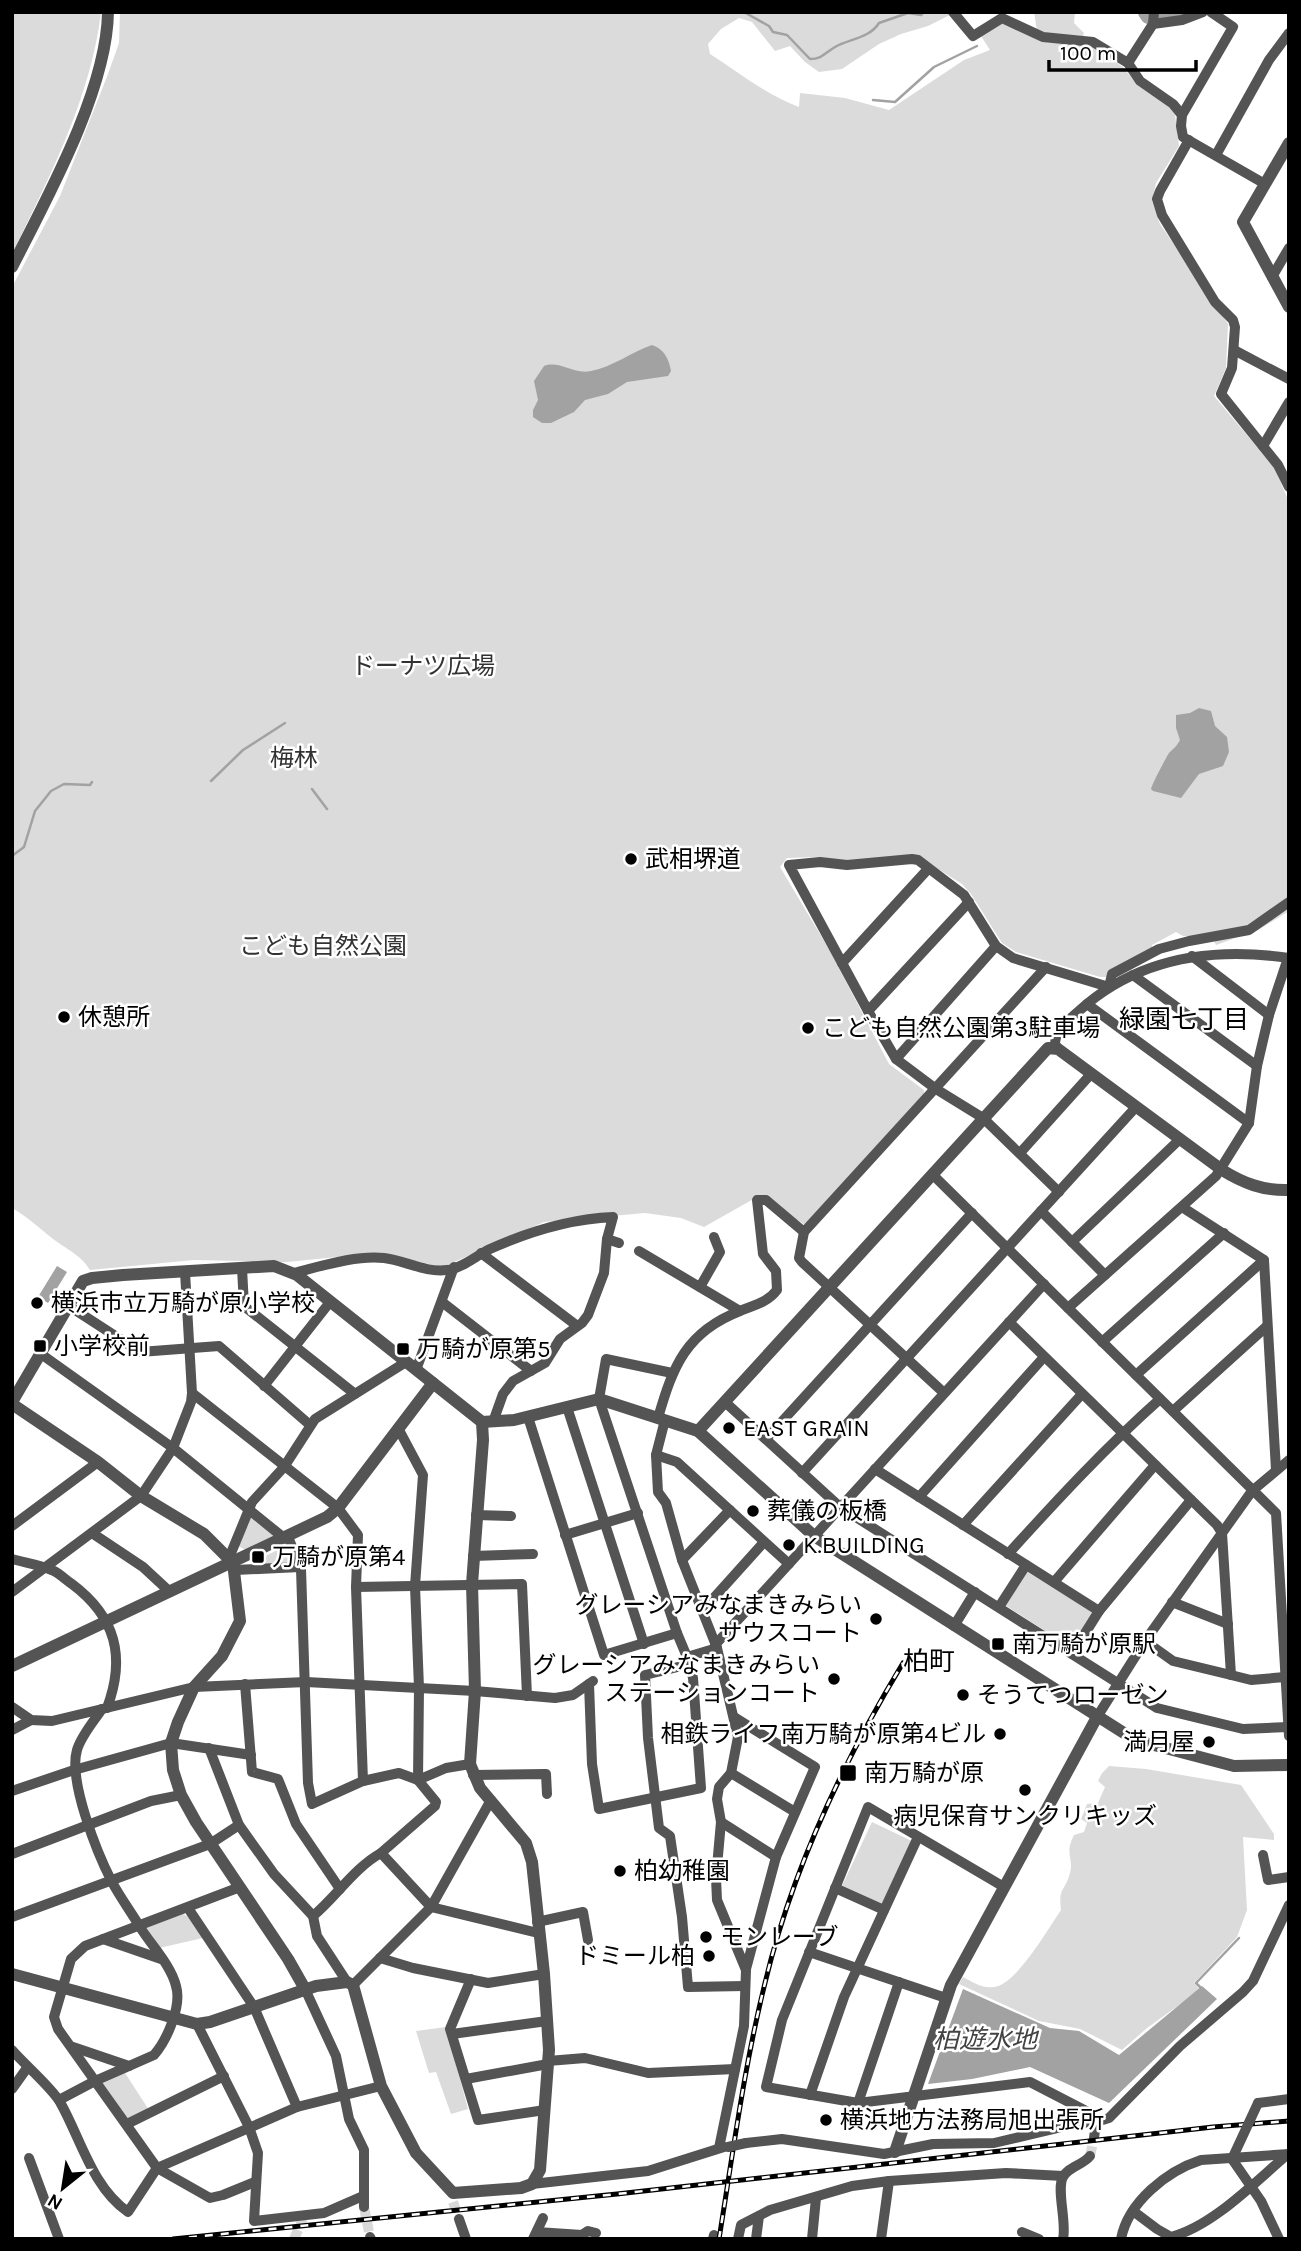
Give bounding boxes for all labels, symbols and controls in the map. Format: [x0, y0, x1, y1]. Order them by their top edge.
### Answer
scale bar [1049, 28, 1196, 72]
text: 100 m [1060, 41, 1117, 65]
park label: ドーナツ広場 [351, 652, 495, 680]
park label: 梅林 [270, 744, 318, 772]
place label: 武相堺道 [645, 845, 741, 873]
marker: 武相堺道 [623, 851, 639, 867]
park label: こども自然公園 [239, 932, 407, 960]
place label: 休憩所 [78, 1003, 150, 1031]
district label: 緑園七丁目 [1119, 1004, 1249, 1035]
marker: 休憩所 [56, 1009, 72, 1025]
place label: こども自然公園第3駐車場 [822, 1014, 1100, 1042]
marker: こども自然公園第3駐車場 [800, 1020, 816, 1036]
place label: 横浜市立万騎が原小学校 [51, 1289, 315, 1317]
marker: 横浜市立万騎が原小学校 [29, 1295, 45, 1311]
place label: 小学校前 [54, 1332, 150, 1360]
place label: 万騎が原第5 [417, 1335, 551, 1363]
marker: 小学校前 [32, 1338, 48, 1354]
marker: 万騎が原第5 [395, 1341, 411, 1357]
place label: EAST GRAIN [743, 1414, 870, 1442]
marker: EAST GRAIN [721, 1420, 737, 1436]
place label: 葬儀の板橋 [767, 1497, 887, 1525]
marker: 葬儀の板橋 [745, 1503, 761, 1519]
place label: K.BUILDING [803, 1531, 925, 1559]
marker: K.BUILDING [781, 1537, 797, 1553]
place label: 万騎が原第4 [272, 1543, 405, 1571]
marker: 万騎が原第4 [250, 1549, 266, 1565]
place label: グレーシアみなまきみらい サウスコート [574, 1591, 862, 1647]
marker: グレーシアみなまきみらい サウスコート [868, 1611, 884, 1627]
place label: 南万騎が原駅 [1012, 1630, 1156, 1658]
marker: 南万騎が原駅 [990, 1636, 1006, 1652]
district label: 柏町 [903, 1646, 955, 1677]
place label: グレーシアみなまきみらい ステーションコート [532, 1651, 820, 1707]
marker: グレーシアみなまきみらい ステーションコート [826, 1671, 842, 1687]
place label: そうてつローゼン [977, 1681, 1169, 1709]
marker: そうてつローゼン [955, 1687, 971, 1703]
place label: 相鉄ライフ南万騎が原第4ビル [661, 1720, 986, 1748]
marker: 相鉄ライフ南万騎が原第4ビル [992, 1726, 1008, 1742]
place label: 満月屋 [1123, 1728, 1195, 1756]
marker: 満月屋 [1201, 1734, 1217, 1750]
place label: 南万騎が原 [864, 1759, 984, 1787]
marker: 南万騎が原 [838, 1763, 858, 1783]
marker: 病児保育サンクリキッズ [1017, 1782, 1033, 1798]
place label: 病児保育サンクリキッズ [893, 1802, 1157, 1830]
place label: 柏幼稚園 [634, 1857, 730, 1885]
marker: 柏幼稚園 [612, 1863, 628, 1879]
place label: モンレーブ [720, 1923, 839, 1951]
marker: モンレーブ [698, 1929, 714, 1945]
place label: ドミール柏 [575, 1942, 695, 1970]
marker: ドミール柏 [701, 1948, 717, 1964]
water label: 柏遊水地 [933, 2024, 1040, 2055]
place label: 横浜地方法務局旭出張所 [840, 2106, 1104, 2134]
marker: 横浜地方法務局旭出張所 [818, 2112, 834, 2128]
north arrow [28, 2153, 98, 2223]
text: N [44, 2189, 66, 2215]

